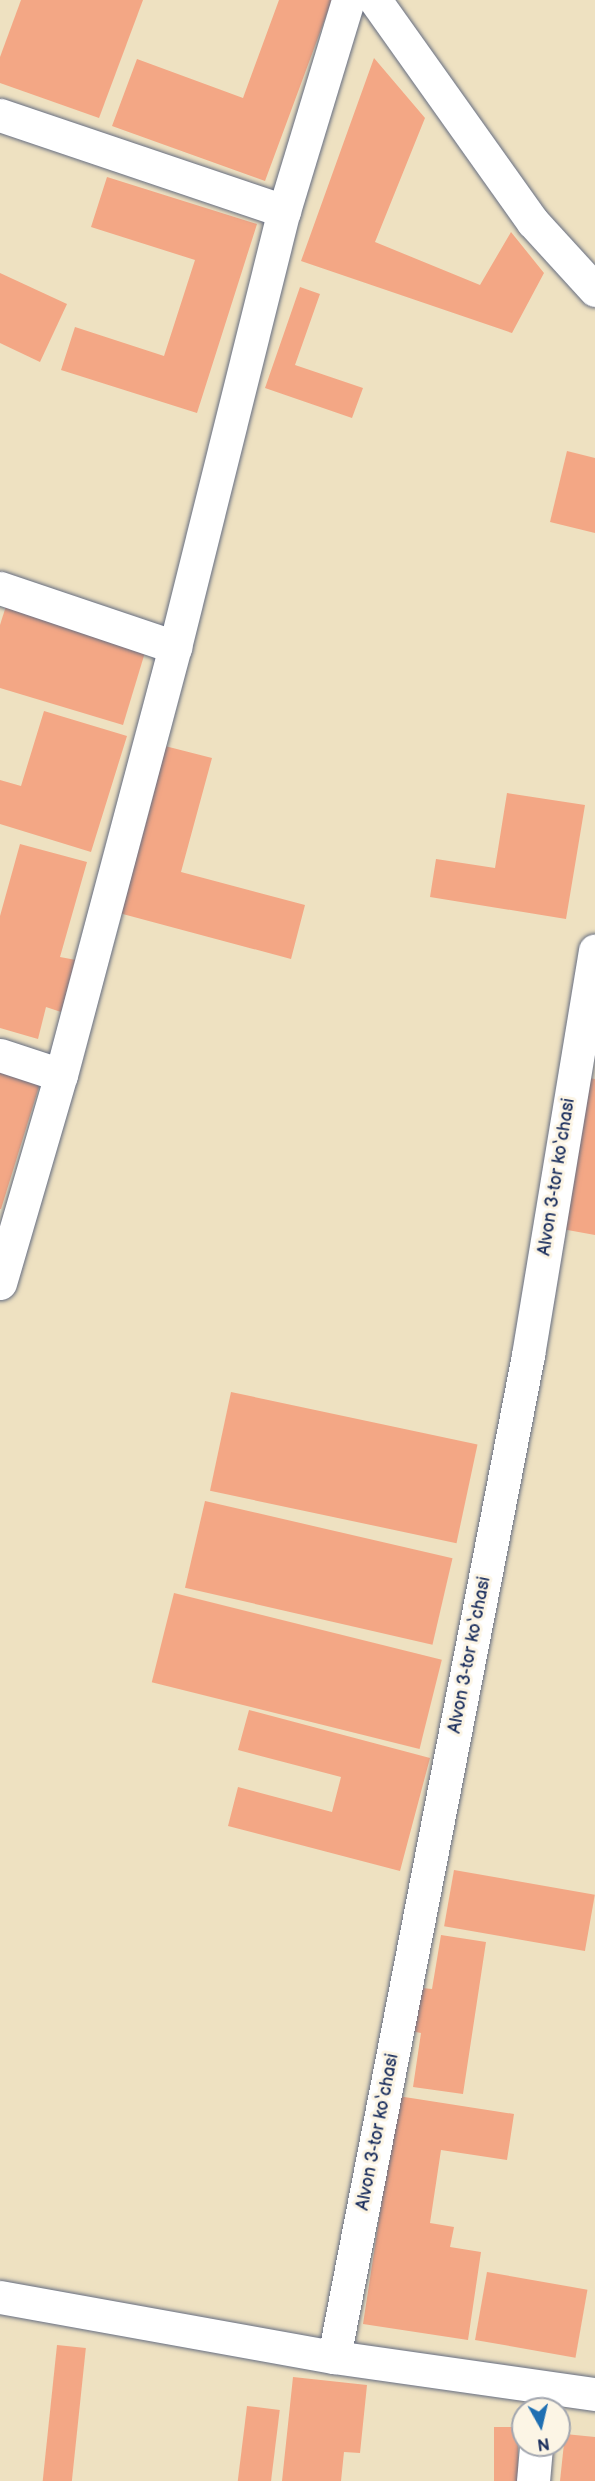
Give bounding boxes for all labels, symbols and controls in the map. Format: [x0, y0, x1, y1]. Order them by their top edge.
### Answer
street label: Alvon 3-tor ko‘chasi [534, 1097, 580, 1257]
street label: Alvon 3-tor ko‘chasi [444, 1575, 496, 1735]
street label: Alvon 3-tor ko‘chasi [352, 2052, 404, 2212]
north arrow [511, 2397, 571, 2457]
text: N [536, 2433, 551, 2454]

